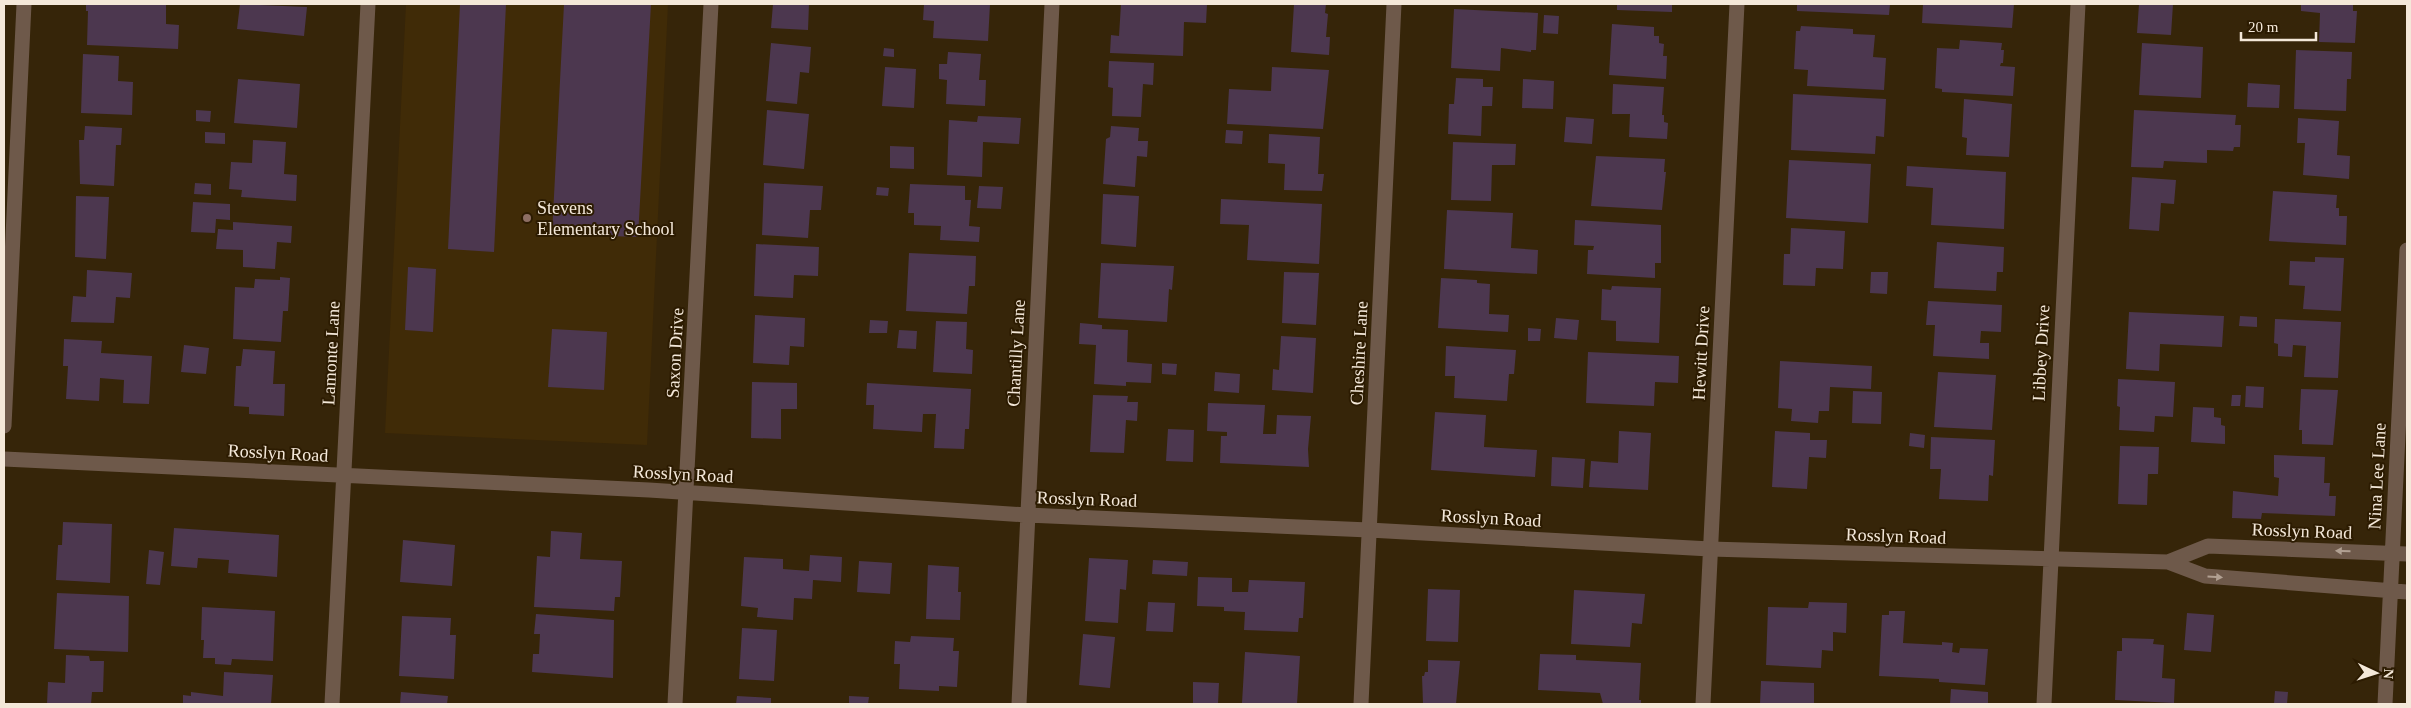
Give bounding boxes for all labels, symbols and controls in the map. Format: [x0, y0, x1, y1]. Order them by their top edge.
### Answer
scale bar [2241, 10, 2316, 42]
text: 20 m [2248, 19, 2279, 35]
place label: Stevens Elementary School [537, 198, 674, 239]
marker: Stevens Elementary School [521, 212, 533, 224]
street label: Chantilly Lane [1003, 299, 1029, 407]
street label: Lamonte Lane [318, 300, 344, 406]
street label: Cheshire Lane [1346, 300, 1372, 406]
street label: Libbey Drive [2028, 304, 2054, 402]
street label: Hewitt Drive [1689, 305, 1713, 401]
street label: Saxon Drive [663, 307, 687, 399]
street label: Nina Lee Lane [2364, 422, 2390, 530]
street label: Rosslyn Road [227, 440, 329, 466]
street label: Rosslyn Road [632, 461, 734, 487]
street label: Rosslyn Road [1036, 487, 1138, 511]
street label: Rosslyn Road [1440, 505, 1542, 531]
street label: Rosslyn Road [2251, 519, 2353, 543]
street label: Rosslyn Road [1845, 524, 1947, 548]
one-way arrow [2335, 547, 2351, 555]
one-way arrow [2207, 573, 2223, 581]
north arrow [2351, 648, 2401, 698]
text: N [2381, 668, 2396, 679]

